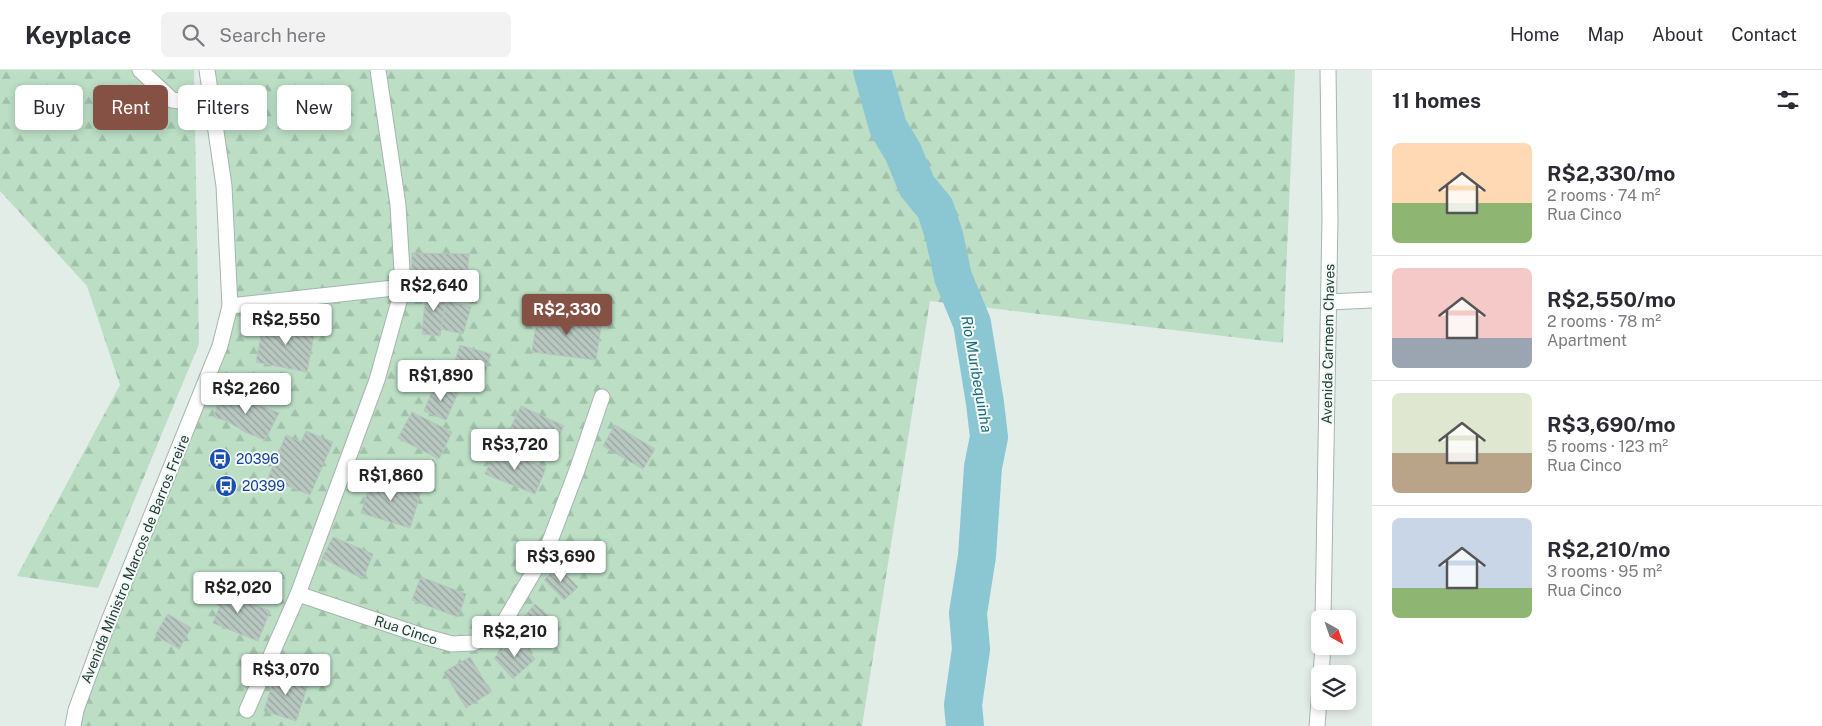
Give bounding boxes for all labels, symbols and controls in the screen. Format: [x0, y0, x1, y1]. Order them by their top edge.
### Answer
search box [161, 12, 511, 57]
text: Keyplace [25, 21, 131, 49]
icon: search [179, 21, 207, 49]
text: Search here [219, 24, 326, 46]
text: Home [1510, 24, 1560, 45]
text: Map [1588, 24, 1624, 45]
text: About [1652, 24, 1703, 45]
text: Contact [1731, 24, 1797, 45]
chip: Buy [15, 85, 83, 130]
chip: Rent [93, 85, 168, 130]
chip: Filters [178, 85, 267, 130]
chip: New [277, 85, 351, 130]
icon: filters [1774, 86, 1802, 114]
text: 11 homes [1392, 88, 1481, 113]
text: R$2,330/mo [1547, 161, 1675, 186]
icon: home [1432, 163, 1492, 223]
text: 2 rooms · 74 m² [1547, 186, 1661, 205]
text: Rua Cinco [1547, 205, 1622, 224]
street label: Avenida Carmem Chaves [1319, 264, 1337, 424]
pin: R$2,640 [388, 270, 480, 312]
text: R$2,640 [400, 276, 468, 295]
text: R$2,550/mo [1547, 287, 1676, 312]
icon: home [1432, 288, 1492, 348]
pin: R$2,330 [521, 294, 613, 336]
text: R$2,330 [533, 300, 601, 319]
pin: R$2,550 [240, 304, 332, 346]
text: R$2,550 [252, 310, 320, 329]
text: 2 rooms · 78 m² [1547, 312, 1661, 331]
water label: Rio Muribequinha [958, 314, 996, 434]
text: Apartment [1547, 331, 1627, 350]
pin: R$1,890 [395, 360, 487, 402]
text: R$1,890 [409, 366, 473, 385]
pin: R$2,260 [200, 372, 292, 415]
text: R$2,260 [212, 379, 280, 398]
text: R$3,690/mo [1547, 412, 1676, 437]
icon: home [1432, 413, 1492, 473]
pin: R$3,720 [469, 428, 561, 471]
street label: Avenida Ministro Marcos de Barros Freire [78, 432, 192, 686]
text: R$3,720 [482, 435, 548, 454]
text: 5 rooms · 123 m² [1547, 437, 1668, 456]
bus stop icon: 20396 [208, 447, 232, 471]
place label: 20396 [236, 451, 279, 467]
text: Rua Cinco [1547, 456, 1622, 475]
pin: R$1,860 [345, 460, 437, 502]
text: R$1,860 [359, 466, 423, 485]
bus stop icon: 20399 [214, 474, 238, 498]
place label: 20399 [242, 478, 285, 494]
text: R$2,210/mo [1547, 537, 1670, 562]
icon: home [1432, 538, 1492, 598]
pin: R$3,690 [515, 540, 607, 583]
text: R$3,690 [527, 547, 595, 566]
text: 3 rooms · 95 m² [1547, 562, 1662, 581]
pin: R$2,020 [192, 572, 284, 614]
text: R$2,020 [204, 578, 272, 597]
text: Rua Cinco [1547, 581, 1622, 600]
north arrow [1311, 610, 1356, 655]
map controls [1311, 610, 1356, 710]
street label: Rua Cinco [372, 612, 440, 648]
pin: R$2,210 [469, 616, 561, 658]
text: R$2,210 [483, 622, 547, 641]
pin: R$3,070 [240, 654, 332, 696]
text: R$3,070 [252, 660, 320, 679]
button: layers [1311, 665, 1356, 710]

